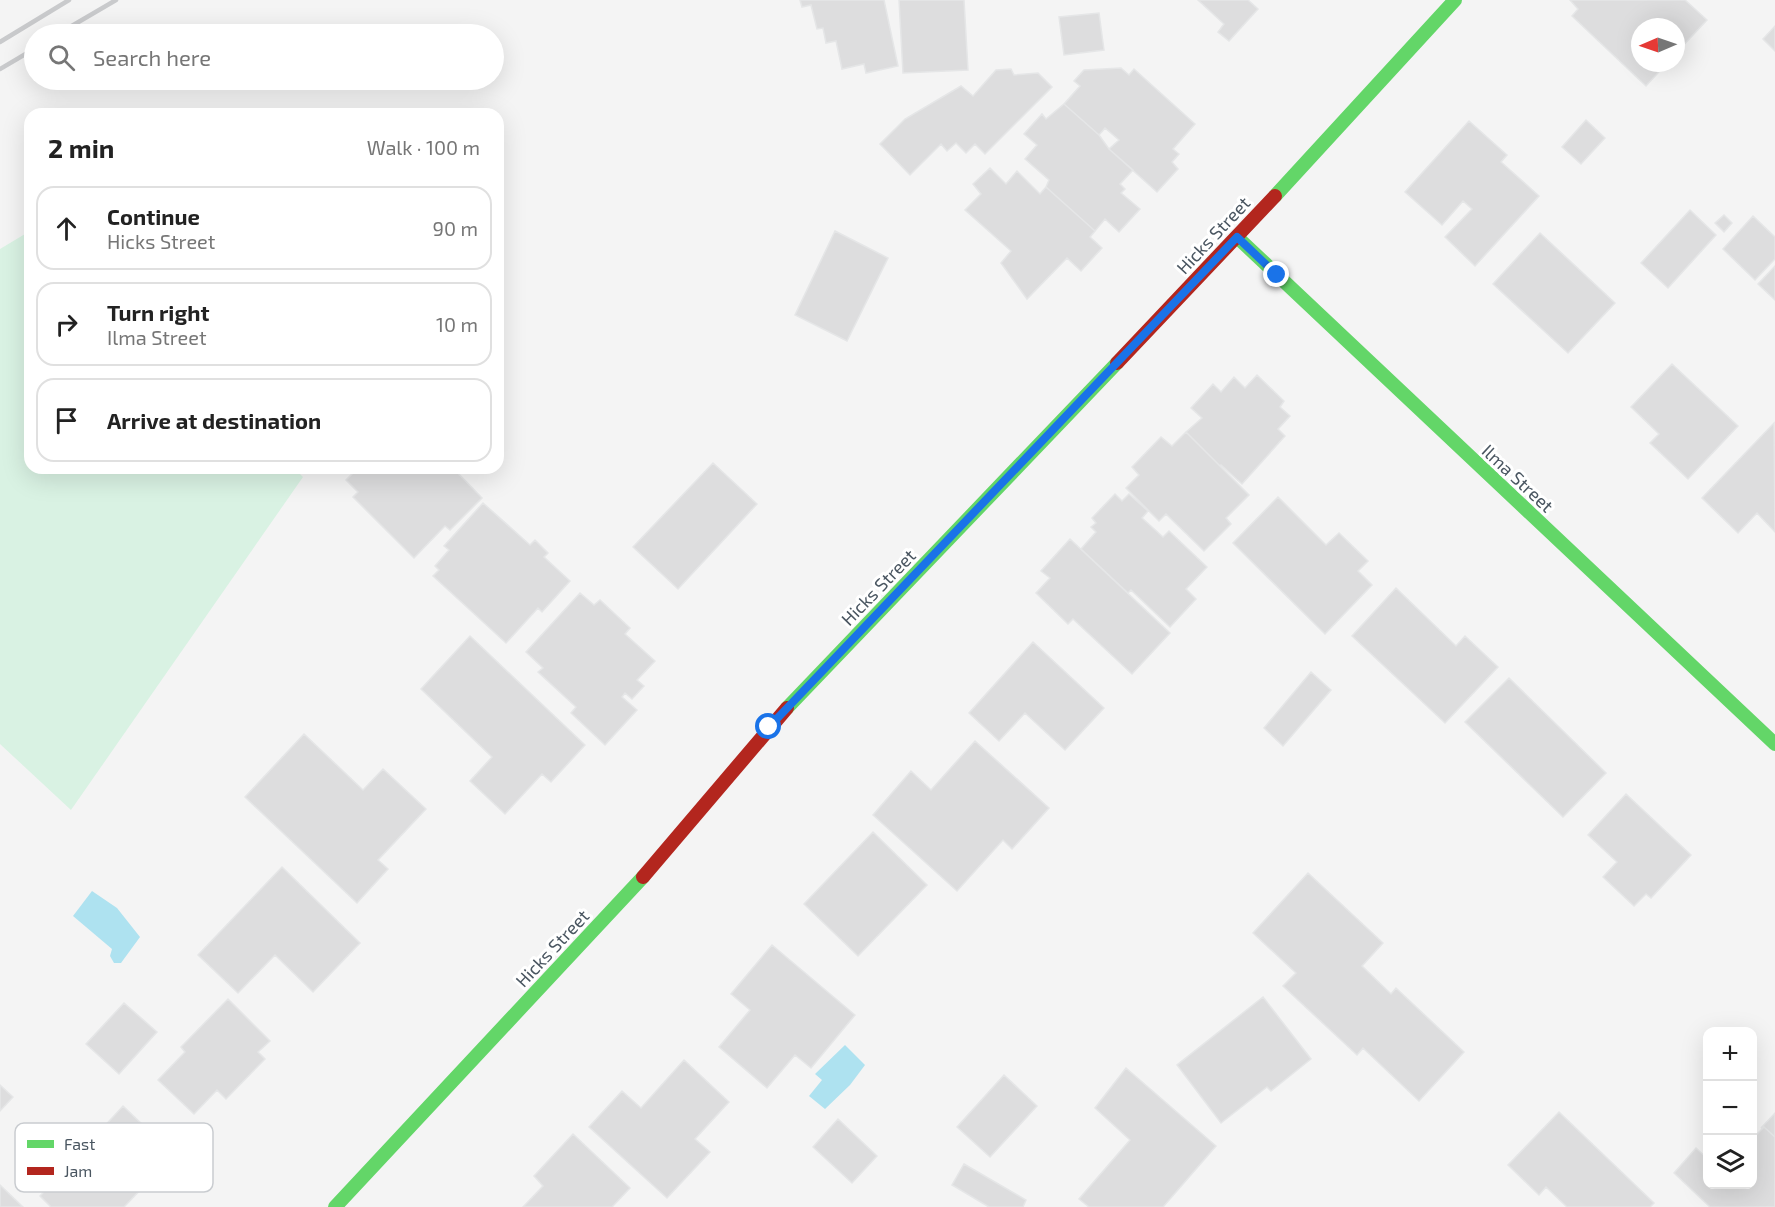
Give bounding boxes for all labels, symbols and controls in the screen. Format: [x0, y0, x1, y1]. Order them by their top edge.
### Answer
north arrow [1631, 18, 1685, 72]
search box [24, 24, 504, 90]
icon: search [45, 41, 78, 74]
text: Search here [93, 44, 211, 70]
text: 2 min [48, 132, 114, 163]
text: Walk · 100 m [367, 135, 480, 159]
street label: Hicks Street [1172, 192, 1254, 278]
text: Continue [107, 203, 200, 229]
icon: ahead [50, 212, 83, 245]
text: 90 m [433, 216, 478, 240]
text: Hicks Street [107, 229, 215, 253]
route end [1263, 261, 1289, 287]
text: Turn right [107, 299, 209, 325]
icon: right [50, 308, 83, 341]
text: 10 m [436, 312, 478, 336]
text: Ilma Street [107, 325, 207, 349]
icon: arrive [50, 404, 83, 437]
text: Arrive at destination [107, 407, 321, 433]
street label: Ilma Street [1478, 439, 1558, 517]
street label: Hicks Street [836, 544, 920, 630]
route start [755, 713, 781, 739]
street label: Hicks Street [511, 905, 593, 991]
map controls [1703, 1027, 1757, 1189]
button: + [1703, 1027, 1757, 1081]
button: − [1703, 1081, 1757, 1135]
legend [15, 1123, 213, 1192]
text: Fast [64, 1134, 95, 1153]
button: layers [1703, 1135, 1757, 1189]
text: Jam [64, 1161, 92, 1180]

